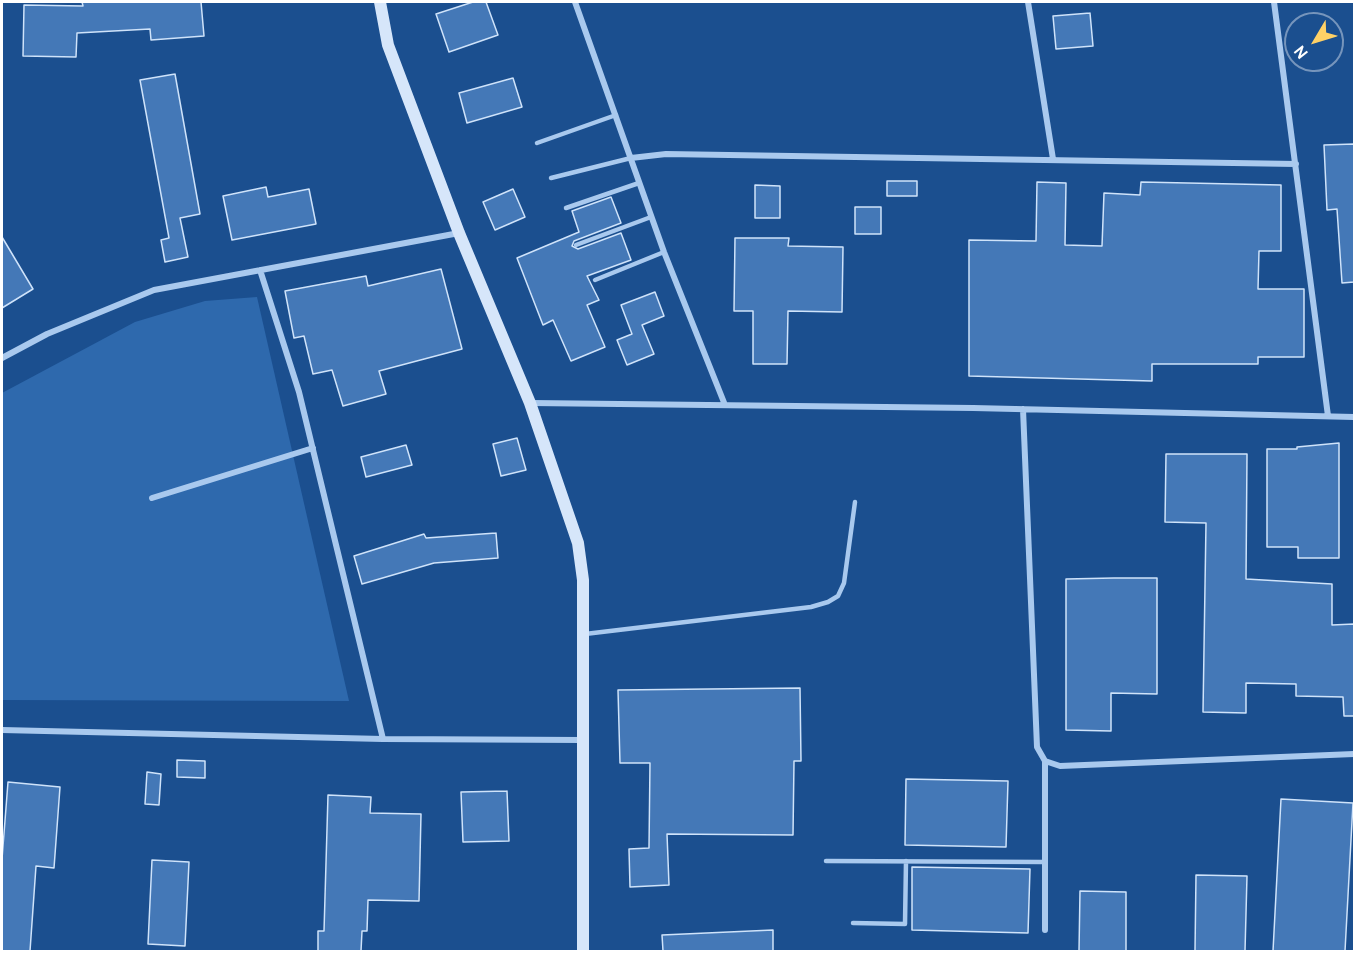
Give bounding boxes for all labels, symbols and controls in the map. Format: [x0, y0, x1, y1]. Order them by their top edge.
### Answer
north arrow [1284, 12, 1344, 72]
text: N [1290, 42, 1312, 62]

